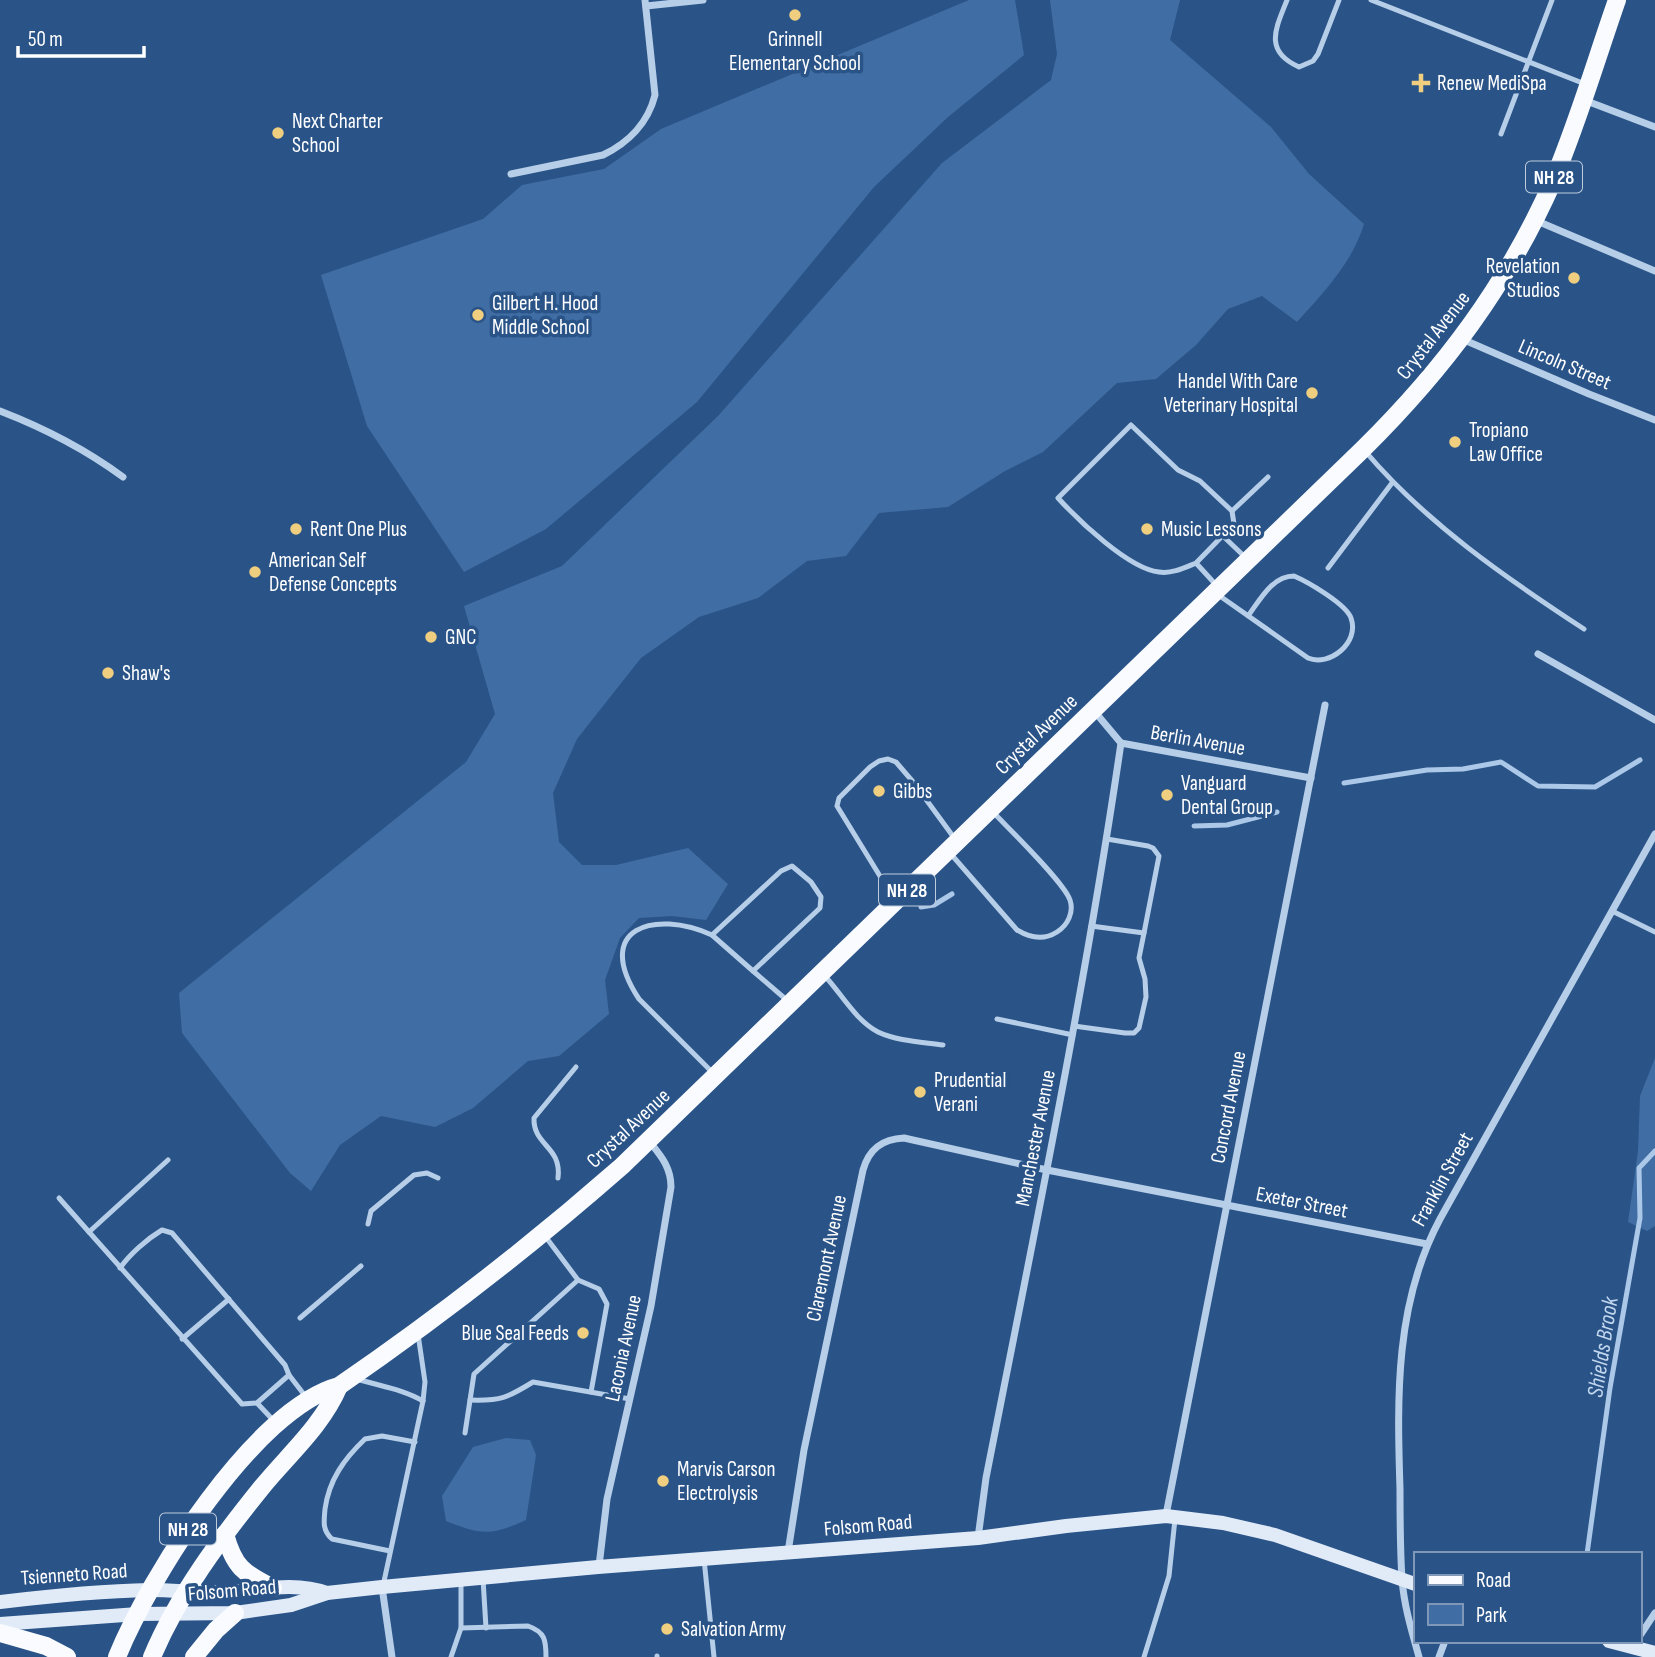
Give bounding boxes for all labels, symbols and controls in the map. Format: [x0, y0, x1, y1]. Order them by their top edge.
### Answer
marker: Grinnell Elementary School [787, 7, 803, 23]
scale bar [18, 14, 144, 58]
text: 50 m [28, 27, 63, 52]
place label: Grinnell Elementary School [729, 27, 861, 76]
place label: Renew MediSpa [1437, 71, 1547, 96]
marker: Renew MediSpa [1411, 73, 1431, 93]
place label: Next Charter School [292, 109, 383, 158]
marker: Next Charter School [270, 125, 286, 141]
road number: NH 28 [1526, 162, 1582, 192]
place label: Revelation Studios [1486, 254, 1560, 303]
marker: Revelation Studios [1566, 270, 1582, 286]
street label: Crystal Avenue [1391, 286, 1476, 384]
place label: Gilbert H. Hood Middle School [492, 291, 598, 340]
marker: Gilbert H. Hood Middle School [470, 307, 486, 323]
street label: Lincoln Street [1515, 334, 1615, 395]
place label: Handel With Care Veterinary Hospital [1164, 369, 1298, 418]
marker: Handel With Care Veterinary Hospital [1304, 385, 1320, 401]
place label: Tropiano Law Office [1469, 418, 1543, 467]
marker: Tropiano Law Office [1447, 434, 1463, 450]
place label: Rent One Plus [310, 517, 407, 542]
place label: Music Lessons [1161, 517, 1262, 542]
marker: Rent One Plus [288, 521, 304, 537]
marker: Music Lessons [1139, 521, 1155, 537]
place label: American Self Defense Concepts [268, 548, 397, 597]
marker: American Self Defense Concepts [247, 564, 263, 580]
place label: GNC [445, 625, 476, 650]
marker: GNC [423, 629, 439, 645]
place label: Shaw's [122, 661, 171, 686]
marker: Shaw's [100, 665, 116, 681]
street label: Crystal Avenue [990, 689, 1083, 780]
street label: Berlin Avenue [1149, 720, 1247, 761]
place label: Vanguard Dental Group [1181, 771, 1273, 820]
place label: Gibbs [893, 779, 932, 804]
marker: Gibbs [871, 783, 887, 799]
marker: Vanguard Dental Group [1159, 787, 1175, 803]
road number: NH 28 [879, 874, 935, 906]
street label: Concord Avenue [1205, 1049, 1252, 1165]
place label: Prudential Verani [934, 1068, 1006, 1117]
street label: Manchester Avenue [1010, 1068, 1061, 1208]
street label: Crystal Avenue [581, 1083, 675, 1173]
marker: Prudential Verani [912, 1084, 928, 1100]
street label: Franklin Street [1406, 1128, 1478, 1231]
street label: Exeter Street [1254, 1181, 1350, 1224]
street label: Claremont Avenue [801, 1193, 852, 1324]
street label: Laconia Avenue [600, 1292, 647, 1404]
water label: Shields Brook [1581, 1294, 1625, 1399]
place label: Blue Seal Feeds [462, 1321, 569, 1346]
marker: Blue Seal Feeds [575, 1325, 591, 1341]
place label: Marvis Carson Electrolysis [677, 1457, 776, 1506]
marker: Marvis Carson Electrolysis [655, 1473, 671, 1489]
street label: Folsom Road [823, 1509, 913, 1542]
road number: NH 28 [160, 1513, 216, 1544]
legend [1414, 1552, 1641, 1643]
street label: Tsienneto Road [20, 1558, 128, 1591]
text: Road [1476, 1568, 1511, 1593]
street label: Folsom Road [187, 1574, 277, 1607]
text: Park [1476, 1603, 1507, 1628]
place label: Salvation Army [681, 1617, 786, 1642]
marker: Salvation Army [659, 1621, 675, 1637]

